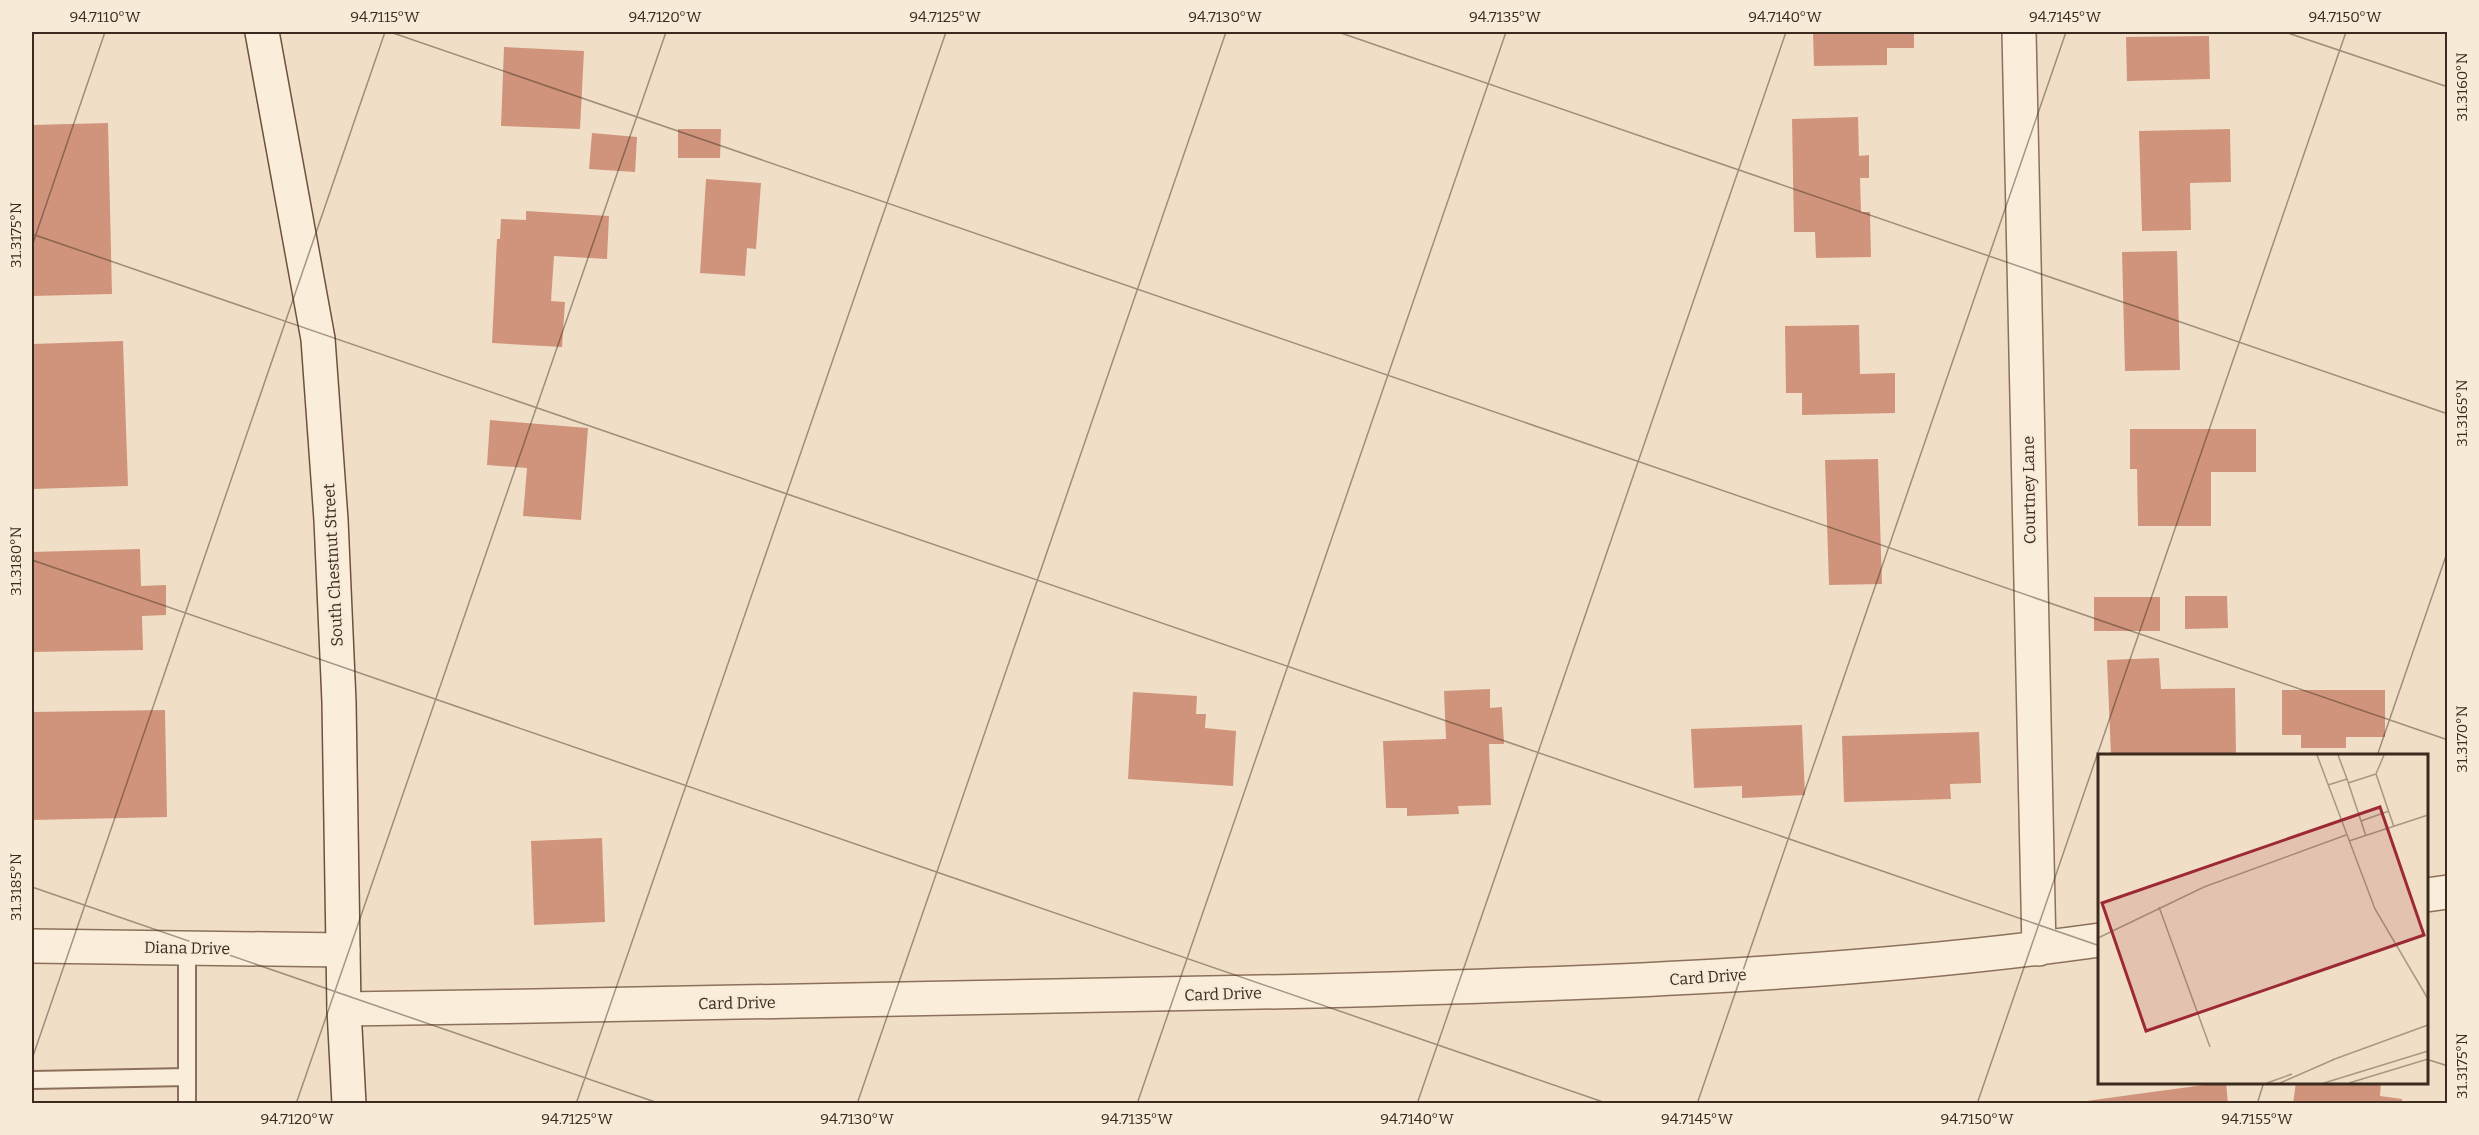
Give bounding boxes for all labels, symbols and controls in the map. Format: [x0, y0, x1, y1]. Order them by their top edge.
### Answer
text: 94.7110°W [69, 8, 141, 26]
text: 94.7115°W [350, 8, 420, 26]
text: 94.7120°W [628, 8, 702, 26]
text: 94.7125°W [909, 8, 981, 26]
text: 94.7130°W [1188, 8, 1262, 26]
text: 94.7135°W [1469, 8, 1542, 26]
text: 94.7140°W [1748, 8, 1823, 26]
text: 94.7145°W [2029, 8, 2102, 26]
text: 94.7150°W [2309, 8, 2382, 26]
text: 31.3160°N [2453, 52, 2471, 122]
text: 31.3175°N [7, 202, 25, 268]
text: 31.3165°N [2453, 379, 2471, 447]
street label: Courtney Lane [2019, 436, 2039, 544]
street label: South Chestnut Street [319, 483, 347, 647]
text: 31.3180°N [7, 526, 25, 596]
text: 31.3170°N [2453, 705, 2471, 773]
inset map [2098, 754, 2428, 1084]
text: 31.3185°N [7, 853, 25, 921]
street label: Diana Drive [144, 938, 230, 958]
street label: Card Drive [1669, 965, 1747, 989]
street label: Card Drive [1184, 983, 1262, 1005]
street label: Card Drive [698, 993, 776, 1013]
text: 31.3175°N [2453, 1033, 2471, 1099]
text: 94.7120°W [260, 1110, 334, 1128]
text: 94.7125°W [541, 1110, 613, 1128]
text: 94.7130°W [820, 1110, 894, 1128]
text: 94.7135°W [1101, 1110, 1174, 1128]
text: 94.7140°W [1380, 1110, 1455, 1128]
text: 94.7145°W [1661, 1110, 1734, 1128]
text: 94.7150°W [1941, 1110, 2014, 1128]
text: 94.7155°W [2221, 1110, 2293, 1128]

